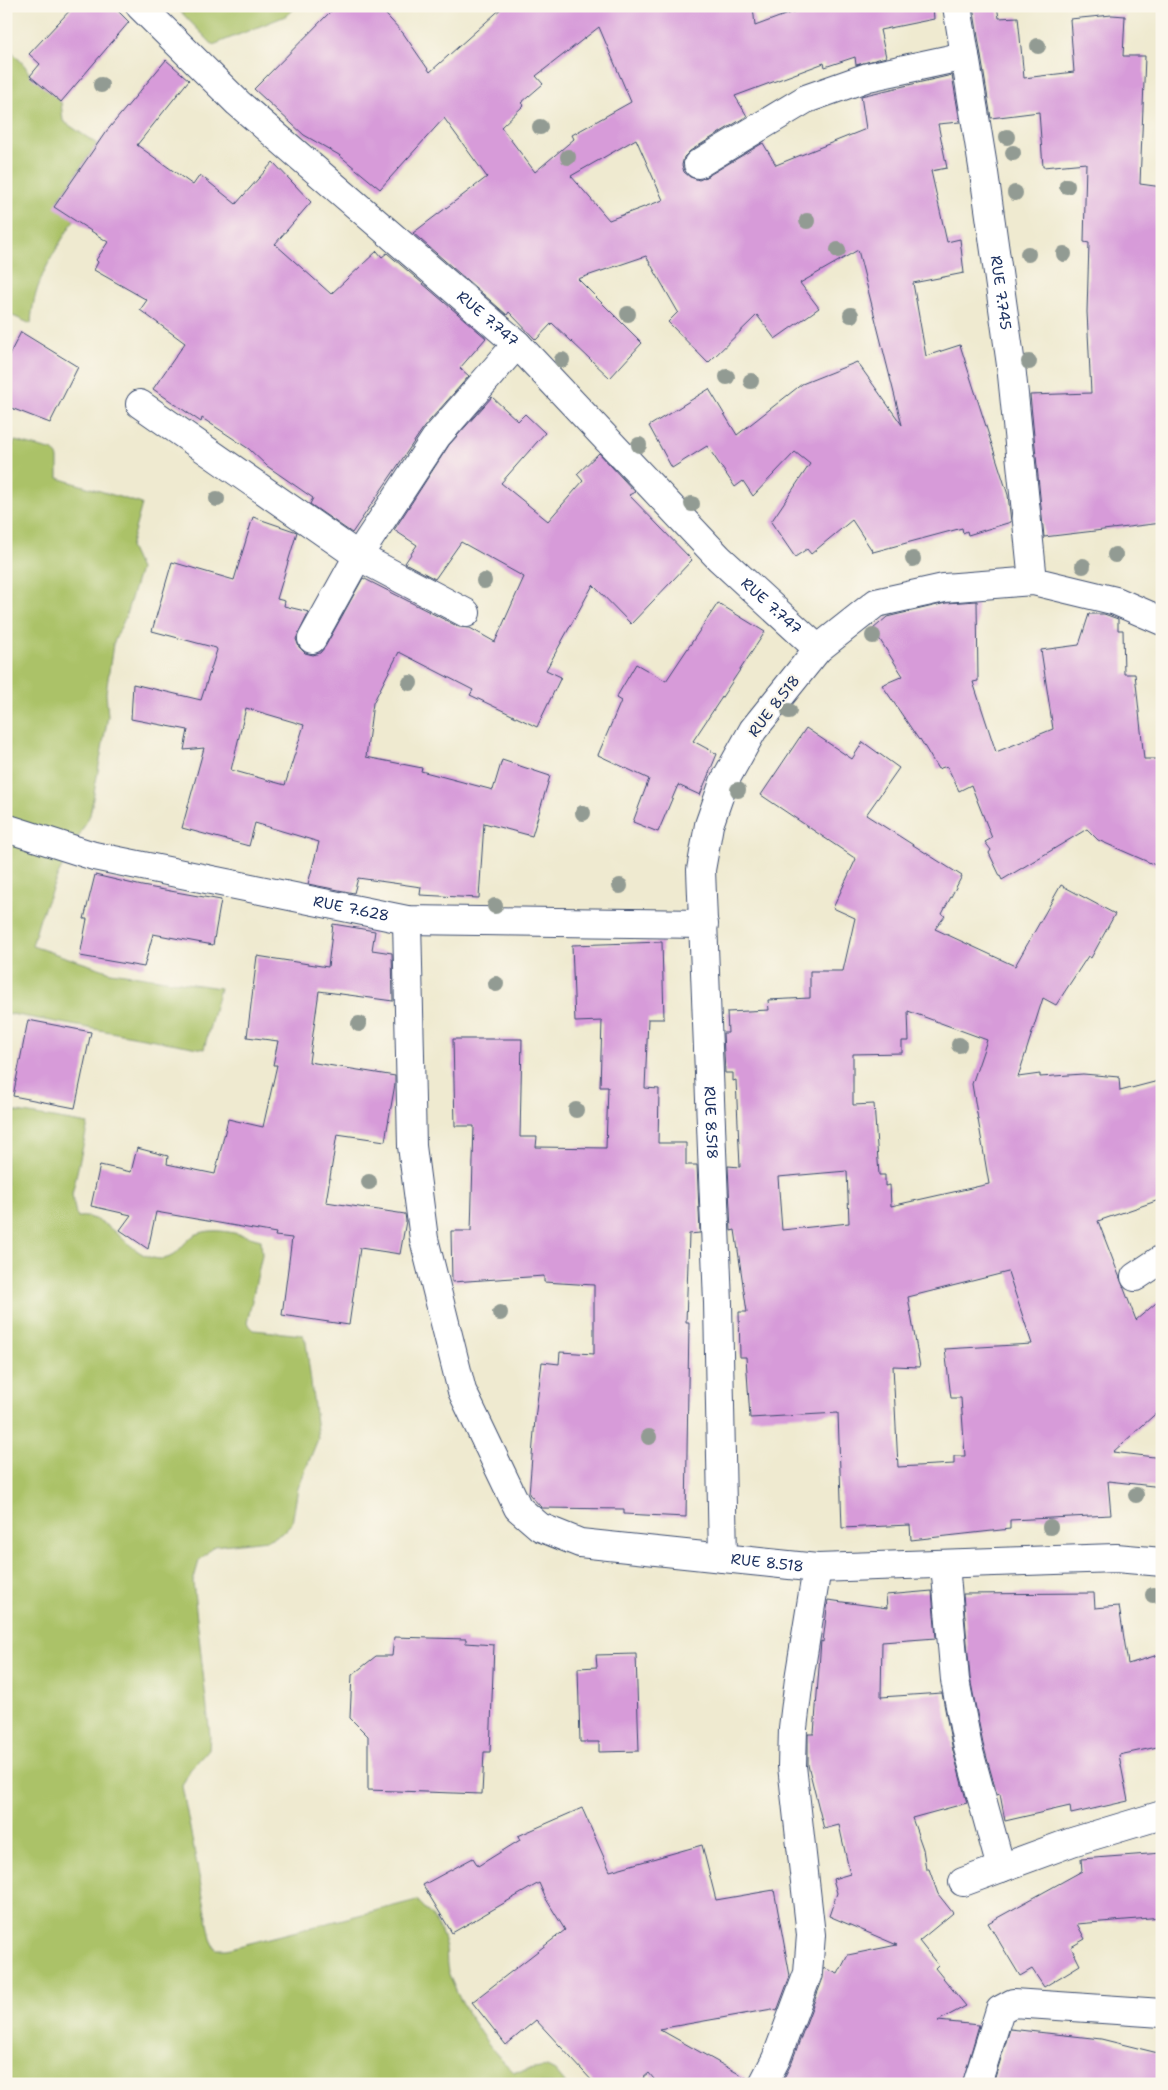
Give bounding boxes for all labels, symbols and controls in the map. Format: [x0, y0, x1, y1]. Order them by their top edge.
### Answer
street label: RUE 7.745 [986, 254, 1016, 331]
street label: RUE 7.747 [453, 286, 523, 351]
street label: RUE 7.747 [737, 573, 806, 639]
street label: RUE 8.518 [744, 671, 804, 741]
street label: RUE 7.628 [312, 891, 391, 926]
street label: RUE 8.518 [699, 1086, 722, 1160]
street label: RUE 8.518 [730, 1549, 805, 1577]

